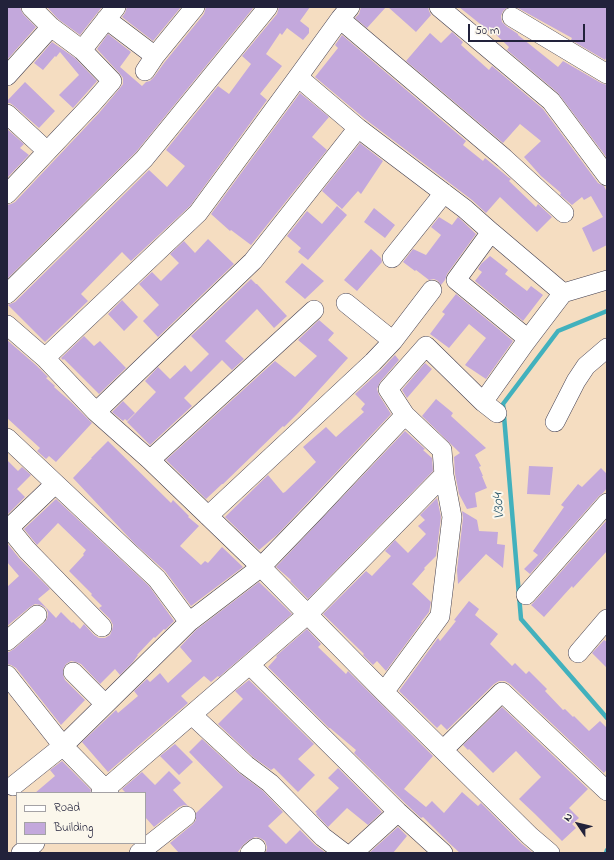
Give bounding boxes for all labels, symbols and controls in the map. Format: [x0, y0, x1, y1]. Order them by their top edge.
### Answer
scale bar [470, 16, 587, 42]
text: 50 m [475, 22, 499, 40]
water label: V304 [490, 492, 510, 520]
legend [16, 792, 146, 844]
text: Road [54, 799, 80, 817]
north arrow [558, 804, 598, 844]
text: N [559, 809, 577, 825]
text: Building [54, 819, 93, 837]

